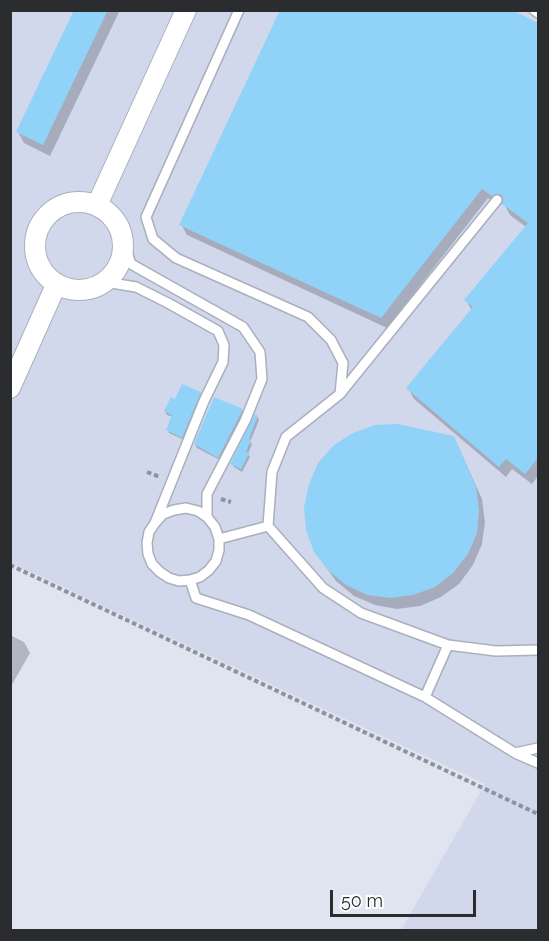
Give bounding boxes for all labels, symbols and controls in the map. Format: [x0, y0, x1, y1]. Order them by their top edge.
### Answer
scale bar [333, 878, 478, 916]
text: 50 m [341, 890, 383, 911]

